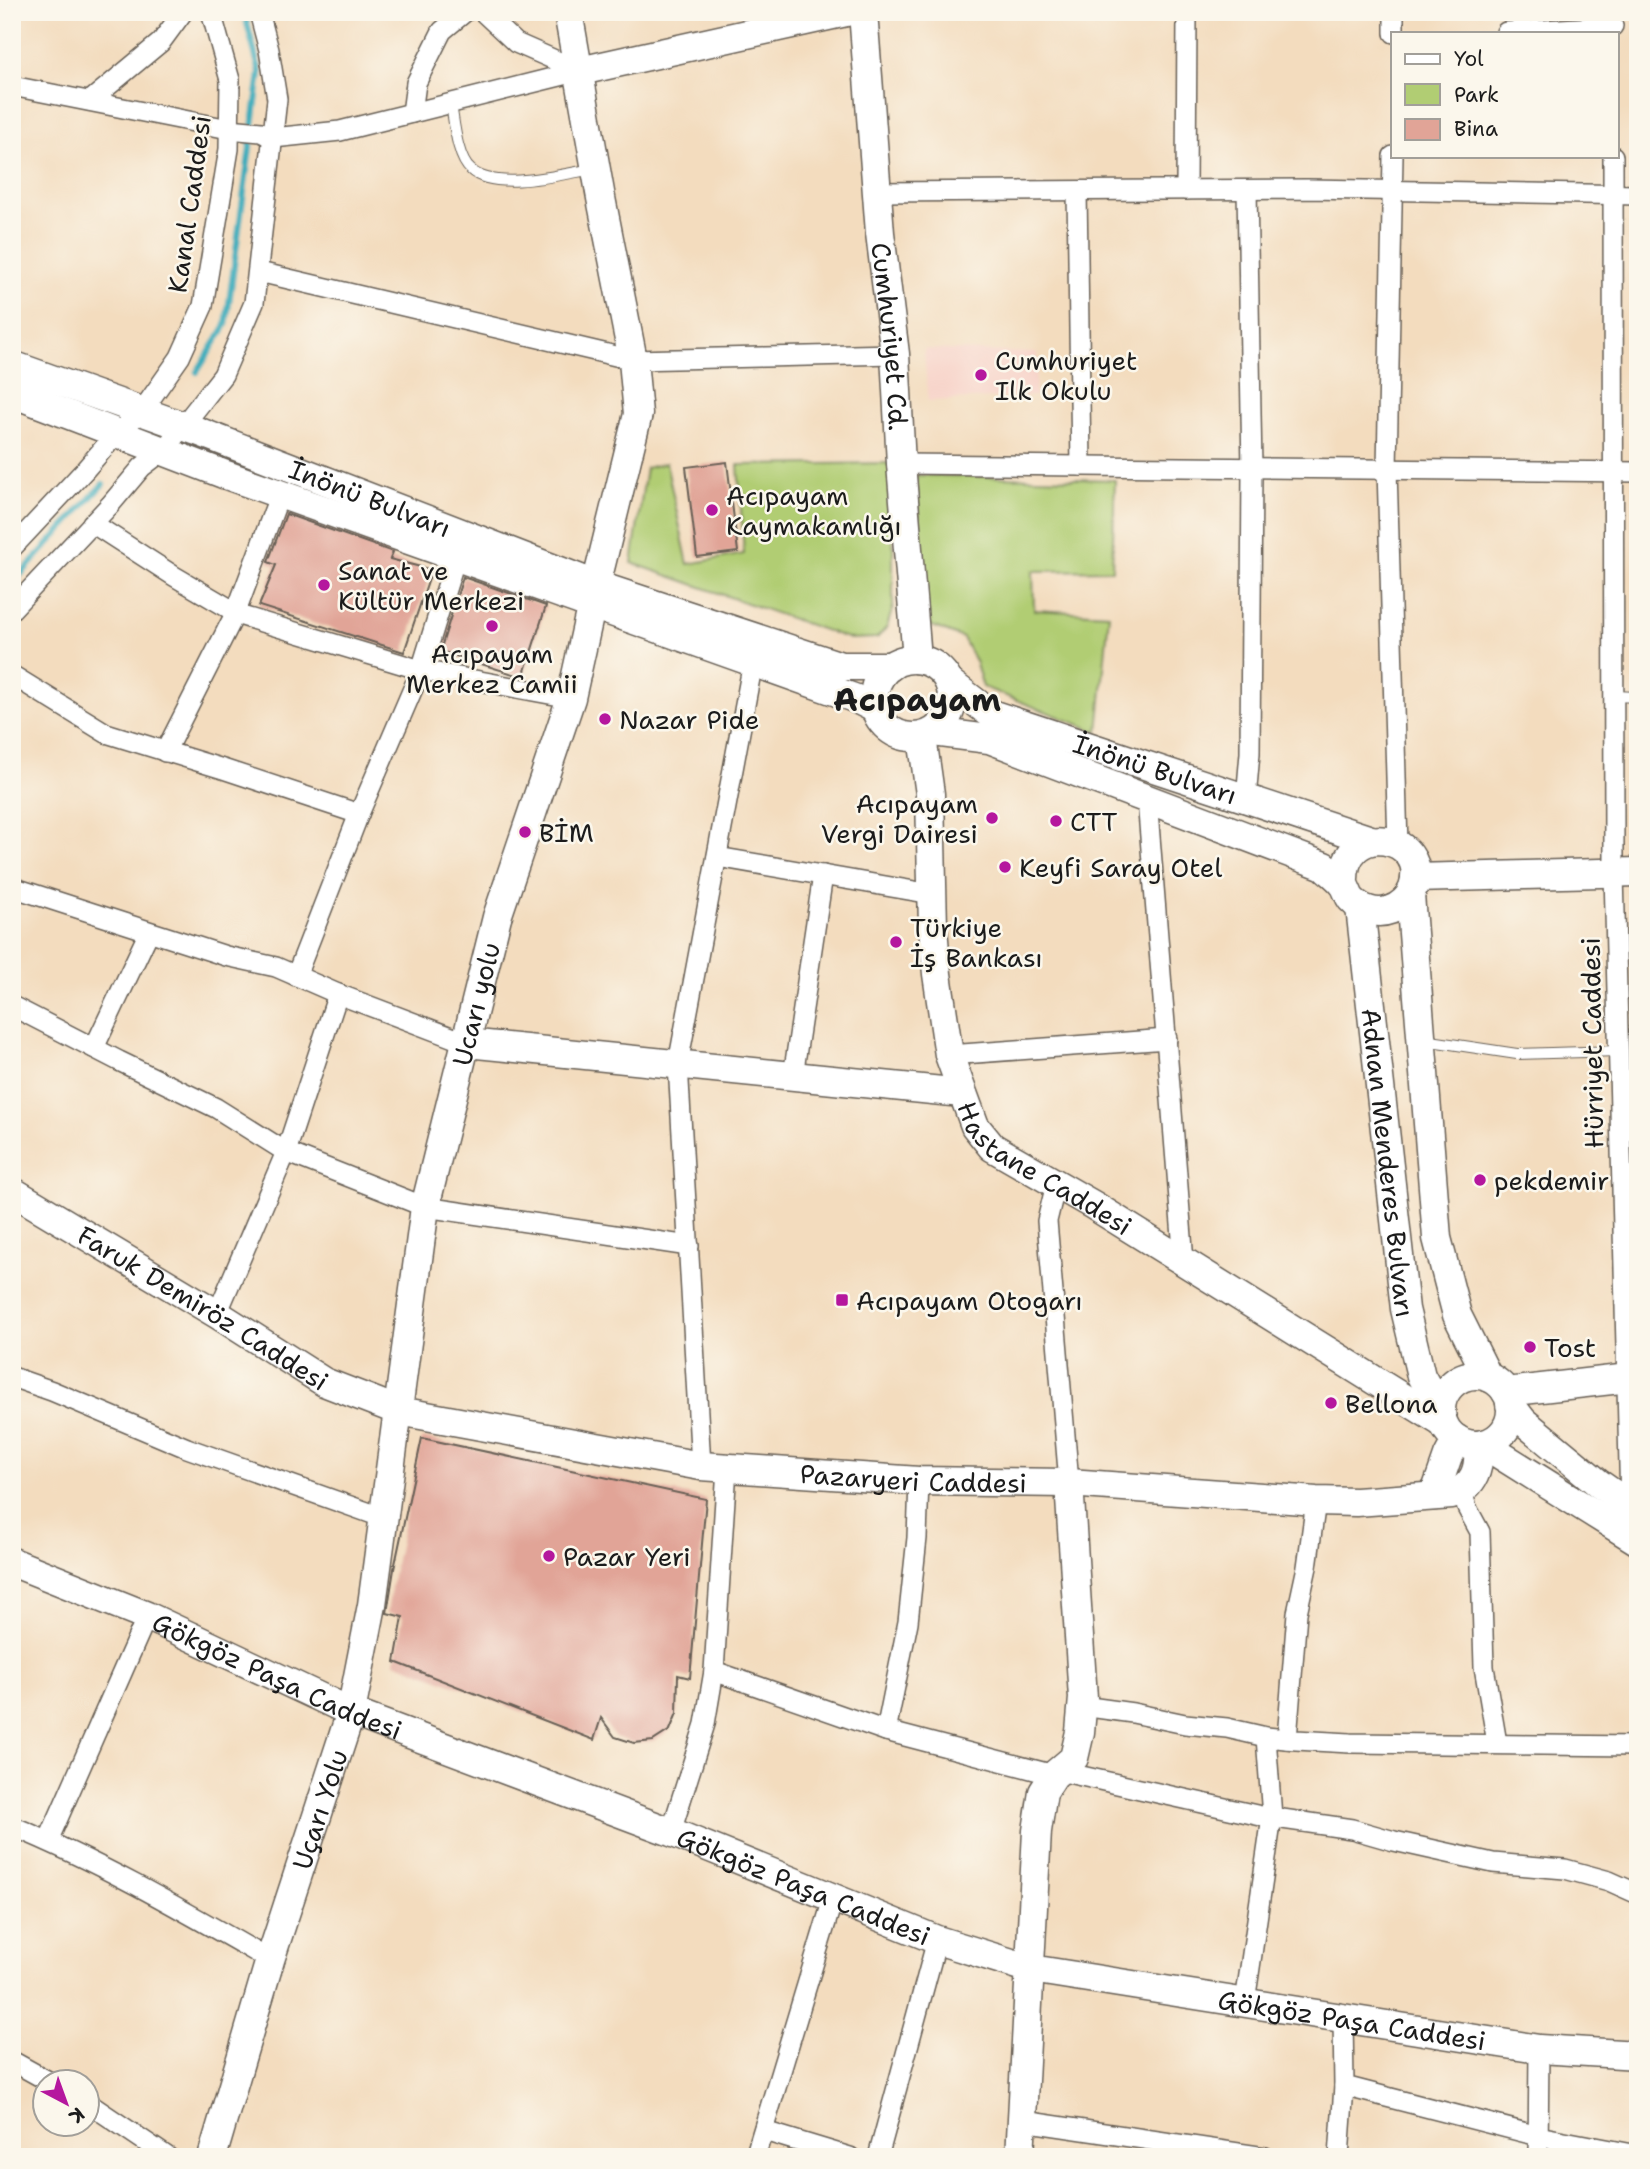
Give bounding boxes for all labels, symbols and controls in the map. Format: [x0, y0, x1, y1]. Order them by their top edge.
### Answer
legend [1391, 32, 1618, 158]
text: Yol [1454, 45, 1484, 73]
text: Park [1454, 81, 1499, 109]
street label: Kanal Caddesi [159, 113, 219, 295]
text: Bina [1454, 115, 1498, 143]
street label: Cumhuriyet Cd. [864, 240, 917, 432]
place label: Cumhuriyet Ilk Okulu [995, 343, 1137, 408]
marker: Cumhuriyet Ilk Okulu [973, 367, 989, 383]
street label: İnönü Bulvarı [284, 451, 456, 545]
place label: Acıpayam Kaymakamlığı [726, 478, 902, 543]
marker: Acıpayam Kaymakamlığı [704, 502, 720, 518]
place label: Sanat ve Kültür Merkezi [338, 553, 524, 618]
marker: Sanat ve Kültür Merkezi [316, 577, 332, 593]
marker: Acıpayam Merkez Camii [484, 618, 500, 634]
place label: Acıpayam Merkez Camii [406, 636, 578, 701]
district label: Acıpayam [833, 677, 1001, 722]
place label: Nazar Pide [619, 702, 759, 737]
marker: Nazar Pide [597, 711, 613, 727]
street label: İnönü Bulvarı [1069, 725, 1242, 812]
place label: Acıpayam Vergi Dairesi [821, 786, 978, 851]
place label: CTT [1070, 804, 1117, 839]
marker: Acıpayam Vergi Dairesi [984, 810, 1000, 826]
marker: CTT [1048, 813, 1064, 829]
place label: BİM [539, 815, 594, 850]
marker: BİM [517, 824, 533, 840]
place label: Keyfi Saray Otel [1019, 850, 1222, 885]
marker: Keyfi Saray Otel [997, 859, 1013, 875]
place label: Türkiye İş Bankası [910, 910, 1043, 975]
marker: Türkiye İş Bankası [888, 934, 904, 950]
street label: Hürriyet Caddesi [1573, 937, 1611, 1149]
street label: Ucarı yolu [443, 939, 508, 1069]
street label: Adnan Menderes Bulvarı [1354, 1006, 1424, 1321]
street label: Hastane Caddesi [950, 1096, 1139, 1243]
place label: pekdemir [1494, 1163, 1609, 1198]
marker: pekdemir [1472, 1172, 1488, 1188]
street label: Faruk Demiröz Caddesi [71, 1217, 335, 1398]
place label: Acıpayam Otogarı [856, 1283, 1083, 1318]
marker: Acıpayam Otogarı [834, 1292, 850, 1308]
place label: Tost [1544, 1330, 1596, 1365]
marker: Tost [1522, 1339, 1538, 1355]
place label: Bellona [1345, 1386, 1438, 1421]
marker: Bellona [1323, 1395, 1339, 1411]
street label: Pazaryeri Caddesi [799, 1455, 1027, 1500]
place label: Pazar Yeri [563, 1539, 691, 1574]
marker: Pazar Yeri [541, 1548, 557, 1564]
street label: Gökgöz Paşa Caddesi [147, 1604, 407, 1747]
street label: Uçarı Yolu [283, 1745, 355, 1874]
street label: Gökgöz Paşa Caddesi [672, 1819, 936, 1953]
street label: Gökgöz Paşa Caddesi [1216, 1981, 1488, 2058]
north arrow [32, 2068, 102, 2138]
text: K [64, 2102, 90, 2129]

